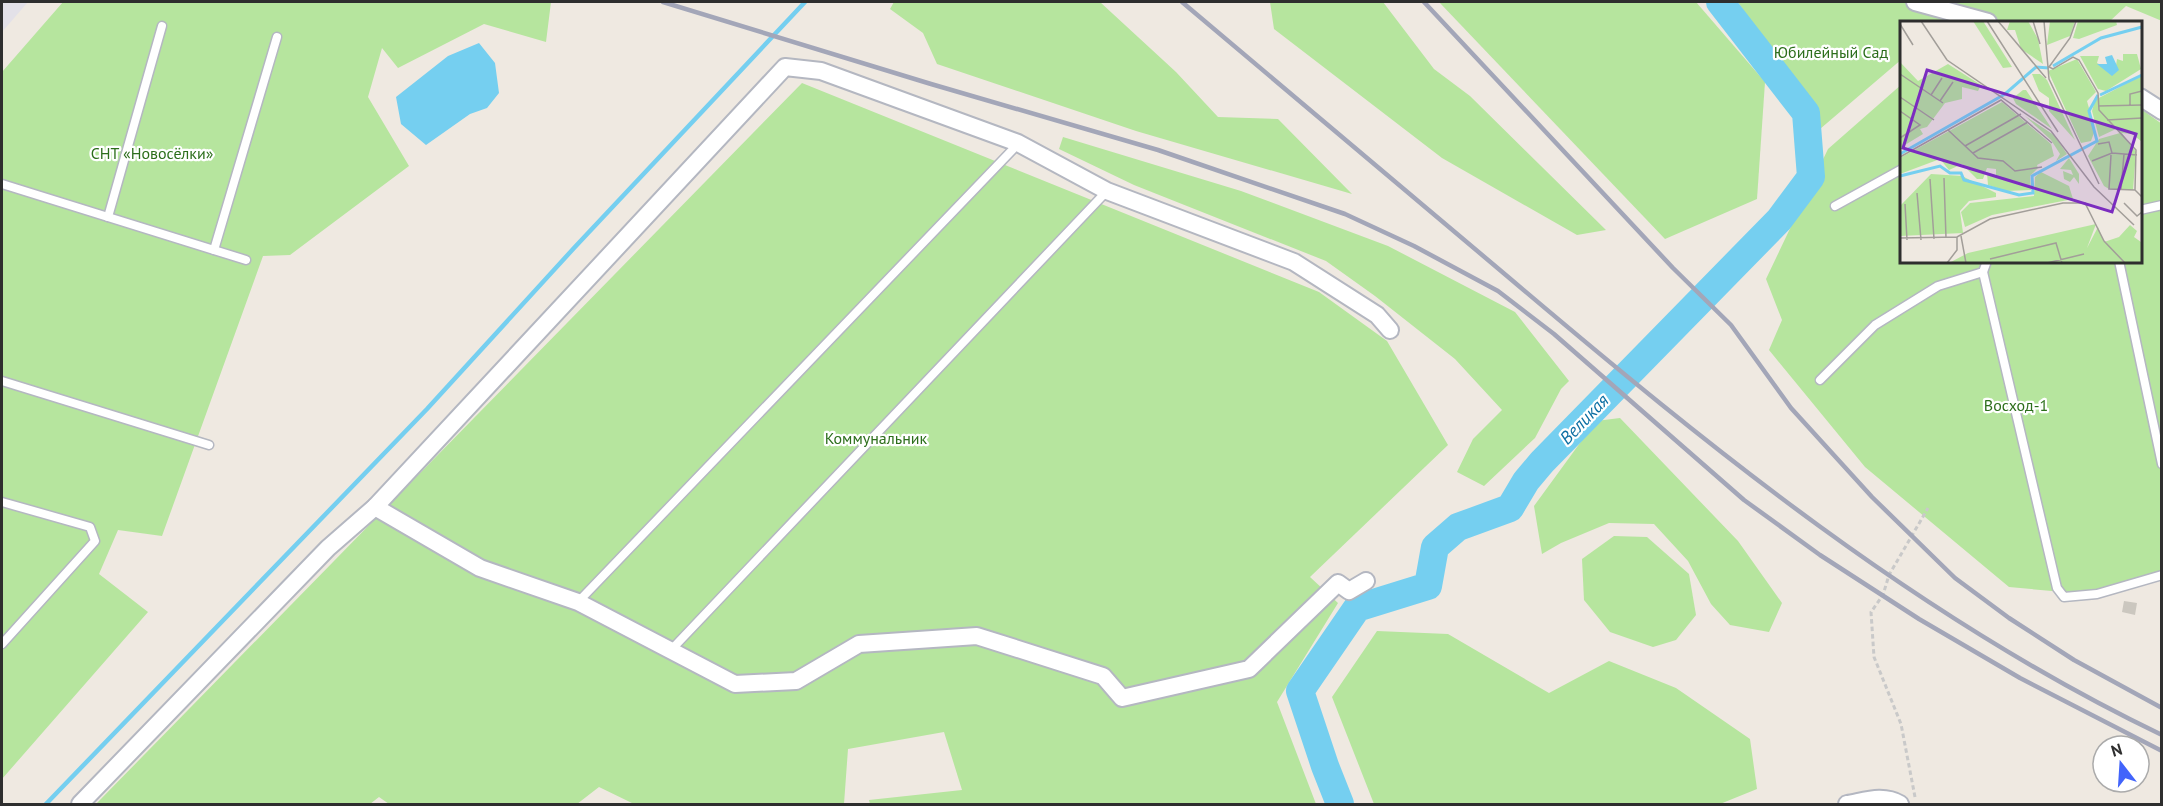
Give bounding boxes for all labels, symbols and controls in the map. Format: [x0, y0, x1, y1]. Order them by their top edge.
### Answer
inset map [1900, 21, 2142, 262]
park label: Юбилейный Сад [1774, 42, 1889, 62]
park label: СНТ «Новосёлки» [91, 143, 214, 163]
water label: Великая [1554, 389, 1614, 449]
park label: Восход-1 [1984, 395, 2048, 415]
park label: Коммунальник [825, 428, 928, 448]
north arrow [2091, 734, 2151, 794]
text: N [2109, 739, 2125, 761]

